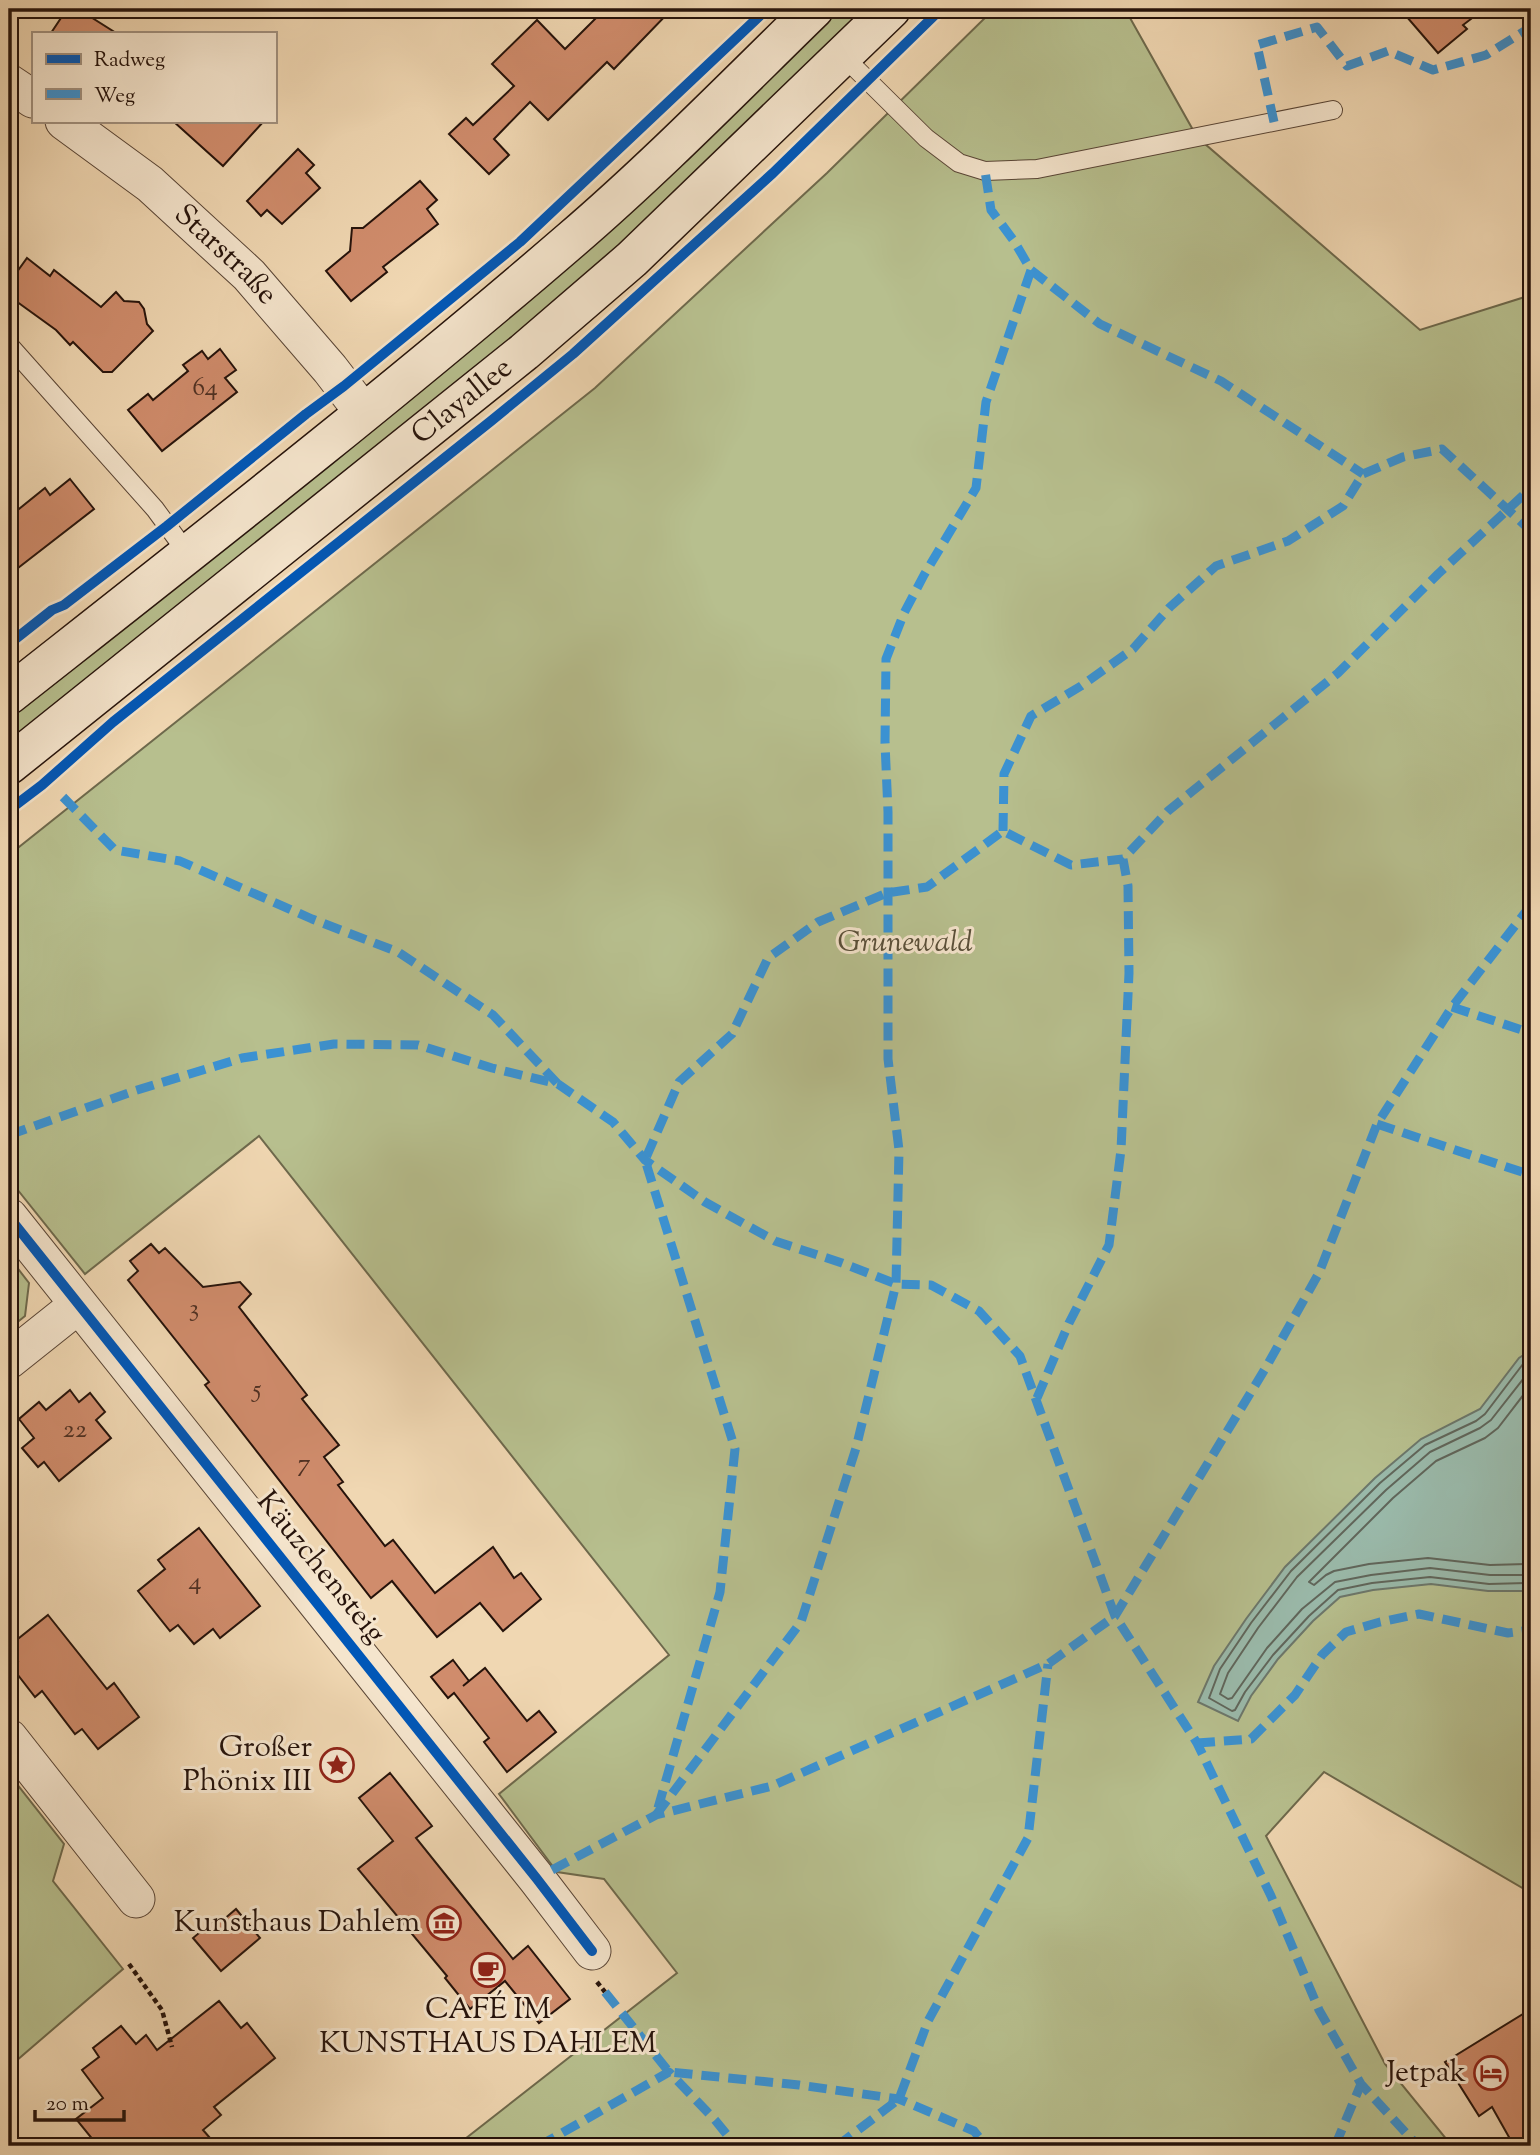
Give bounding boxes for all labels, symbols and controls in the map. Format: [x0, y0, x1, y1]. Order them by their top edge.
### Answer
legend [32, 32, 276, 122]
text: Radweg [94, 46, 165, 76]
text: Weg [94, 82, 135, 112]
street label: Starstraße [164, 194, 287, 315]
street label: Clayallee [402, 347, 522, 456]
house number: 64 [192, 370, 218, 407]
park label: Grunewald [837, 922, 973, 965]
house number: 3 [189, 1291, 199, 1328]
house number: 5 [251, 1372, 262, 1409]
house number: 22 [63, 1412, 87, 1449]
house number: 7 [297, 1446, 311, 1483]
street label: Käuzchensteig [245, 1482, 395, 1654]
house number: 4 [188, 1564, 202, 1601]
place label: Großer Phönix III [183, 1727, 312, 1804]
place icon: Großer Phönix III [318, 1746, 356, 1784]
place label: Kunsthaus Dahlem [174, 1902, 420, 1945]
museum icon: Kunsthaus Dahlem [425, 1904, 463, 1942]
cafe icon: CAFÉ IM KUNSTHAUS DAHLEM [469, 1951, 507, 1989]
place label: CAFÉ IM KUNSTHAUS DAHLEM [319, 1989, 657, 2066]
place label: Jetpak [1384, 2052, 1466, 2095]
hotel icon: Jetpak [1472, 2054, 1510, 2092]
scale bar [35, 2078, 124, 2122]
text: 20 m [46, 2090, 89, 2120]

